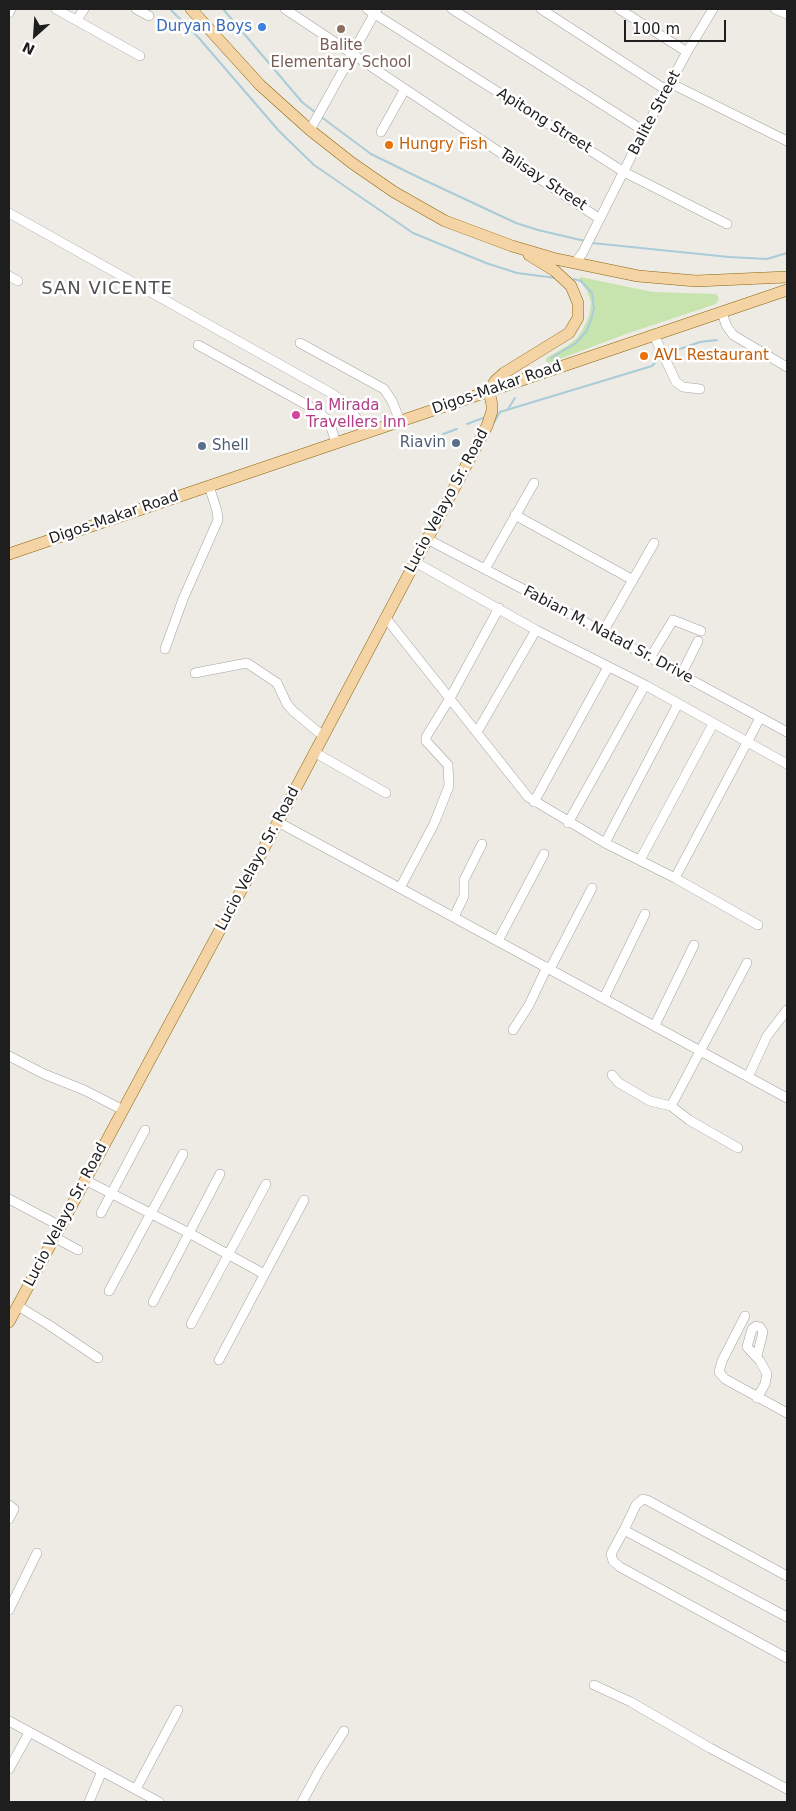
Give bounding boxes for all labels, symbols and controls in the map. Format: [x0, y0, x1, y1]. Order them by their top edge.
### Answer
north arrow [10, 10, 60, 60]
scale bar [626, 10, 728, 42]
place label: Duryan Boys [156, 18, 252, 36]
text: 100 m [632, 20, 680, 38]
marker: Duryan Boys [256, 21, 268, 33]
marker: Balite Elementary School [335, 23, 347, 35]
place label: Balite Elementary School [271, 37, 411, 72]
text: N [20, 39, 37, 58]
street label: Balite Street [625, 68, 685, 158]
street label: Apitong Street [493, 85, 595, 157]
place label: Hungry Fish [399, 136, 488, 154]
marker: Hungry Fish [383, 139, 395, 151]
street label: Talisay Street [496, 145, 590, 215]
district label: SAN VICENTE [40, 278, 174, 300]
place label: AVL Restaurant [654, 347, 769, 365]
marker: AVL Restaurant [638, 350, 650, 362]
street label: Digos-Makar Road [430, 357, 564, 419]
place label: La Mirada Travellers Inn [306, 397, 406, 432]
marker: La Mirada Travellers Inn [290, 409, 302, 421]
street label: Lucio Velayo Sr. Road [402, 426, 492, 576]
place label: Riavin [400, 434, 446, 452]
place label: Shell [212, 437, 249, 455]
marker: Riavin [450, 437, 462, 449]
marker: Shell [196, 440, 208, 452]
street label: Digos-Makar Road [47, 487, 181, 549]
street label: Fabian M. Natad Sr. Drive [520, 583, 696, 687]
street label: Lucio Velayo Sr. Road [213, 784, 303, 934]
street label: Lucio Velayo Sr. Road [21, 1140, 111, 1290]

